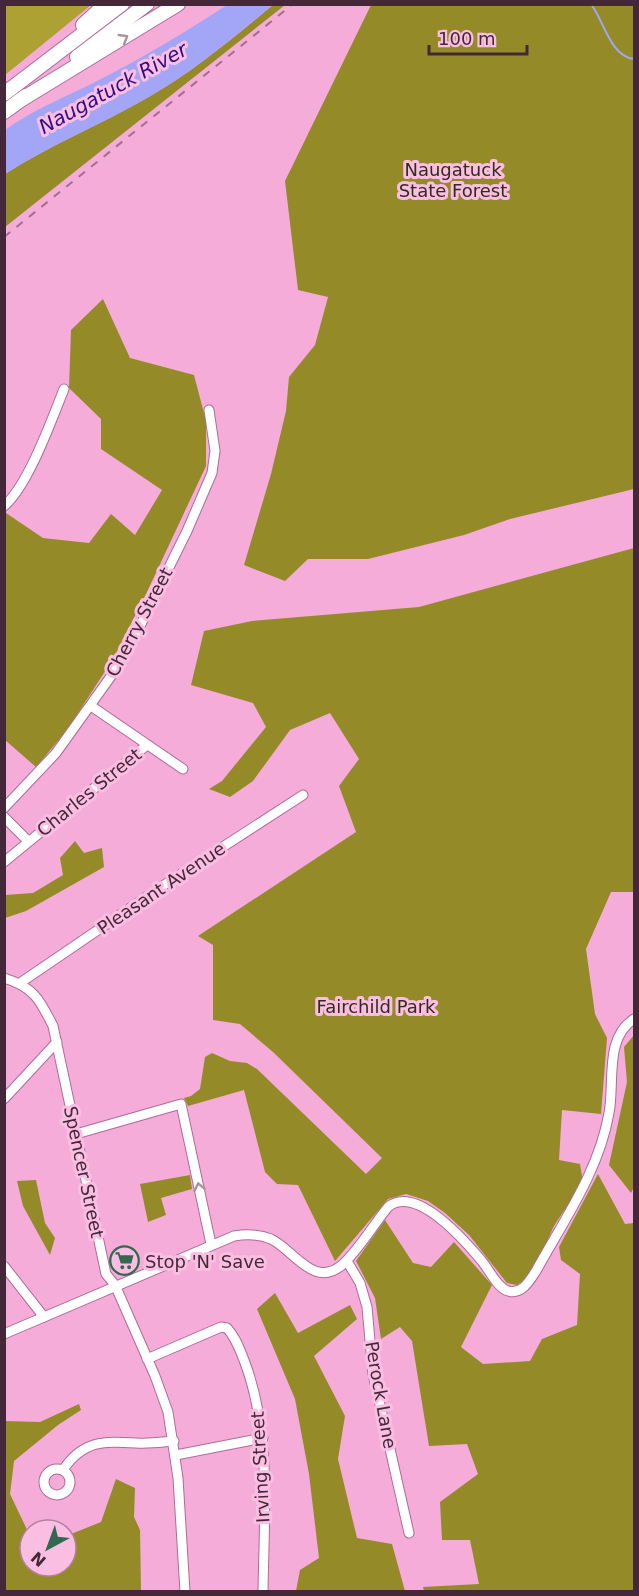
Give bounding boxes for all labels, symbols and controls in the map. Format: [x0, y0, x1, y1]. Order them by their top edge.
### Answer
scale bar [429, 18, 526, 56]
text: 100 m [438, 28, 496, 49]
one-way arrow [118, 34, 128, 46]
water label: Naugatuck River [35, 36, 193, 139]
park label: Naugatuck State Forest [399, 159, 507, 201]
street label: Cherry Street [101, 564, 177, 680]
street label: Charles Street [33, 743, 145, 841]
street label: Pleasant Avenue [93, 838, 229, 938]
park label: Fairchild Park [316, 996, 436, 1017]
street label: Spencer Street [60, 1104, 108, 1240]
one-way arrow [193, 1182, 206, 1192]
supermarket icon: Stop 'N' Save [108, 1245, 140, 1277]
place label: Stop 'N' Save [145, 1251, 265, 1272]
street label: Perock Lane [361, 1340, 401, 1450]
street label: Irving Street [247, 1411, 273, 1523]
north arrow [18, 1518, 78, 1578]
text: N [27, 1547, 50, 1571]

